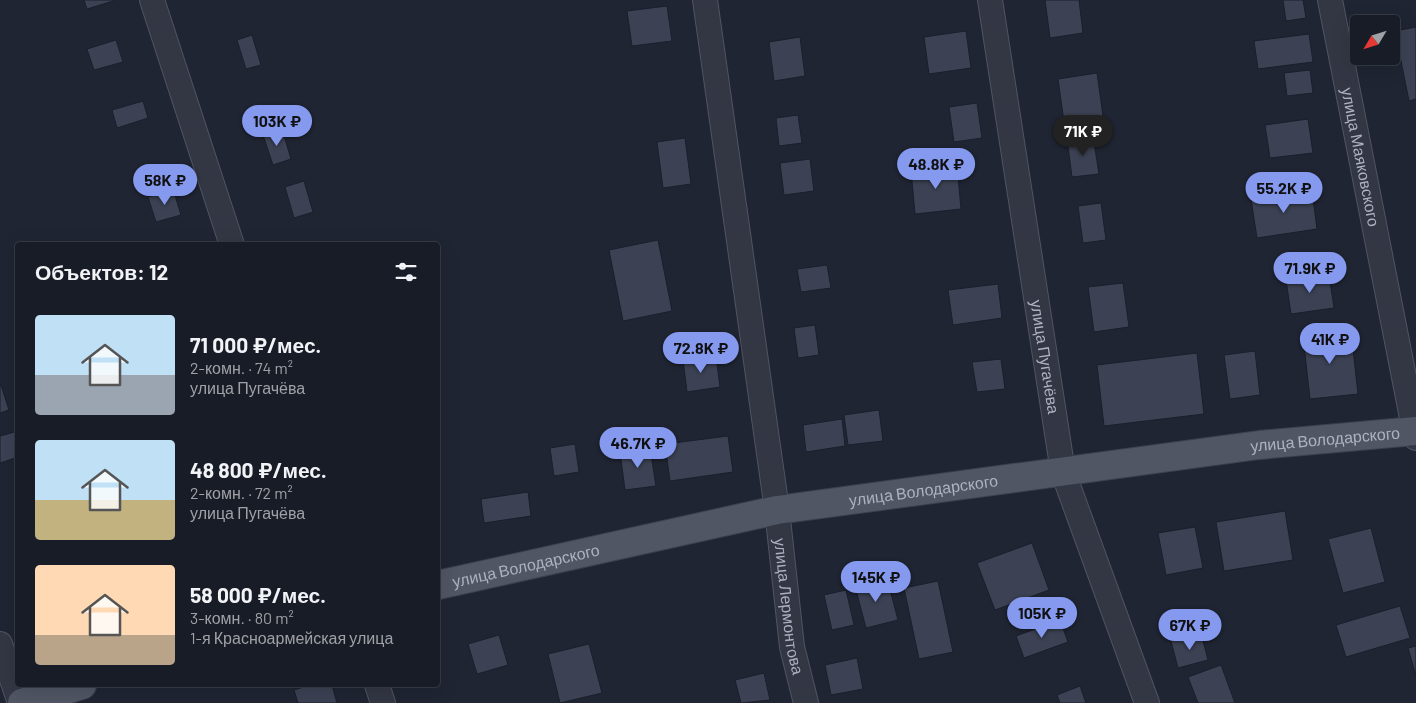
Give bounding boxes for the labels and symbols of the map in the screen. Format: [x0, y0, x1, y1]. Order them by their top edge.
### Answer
north arrow [1350, 15, 1400, 65]
street label: улица Маяковского [1338, 86, 1384, 228]
pin: 103K ₽ [236, 104, 318, 147]
pin: 71K ₽ [1048, 114, 1118, 157]
pin: 48.8K ₽ [890, 148, 982, 190]
pin: 58K ₽ [130, 164, 200, 206]
pin: 55.2K ₽ [1238, 172, 1330, 214]
pin: 71.9K ₽ [1264, 252, 1356, 294]
street label: улица Пугачёва [1027, 298, 1064, 415]
pin: 41K ₽ [1295, 322, 1365, 365]
pin: 72.8K ₽ [655, 332, 747, 374]
street label: улица Володарского [1249, 422, 1401, 455]
pin: 46.7K ₽ [592, 426, 684, 469]
street label: улица Володарского [848, 470, 999, 509]
street label: улица Лермонтова [771, 537, 808, 676]
street label: улица Володарского [450, 540, 601, 591]
pin: 145K ₽ [835, 560, 917, 603]
pin: 105K ₽ [1001, 596, 1083, 639]
pin: 67K ₽ [1155, 608, 1225, 651]

